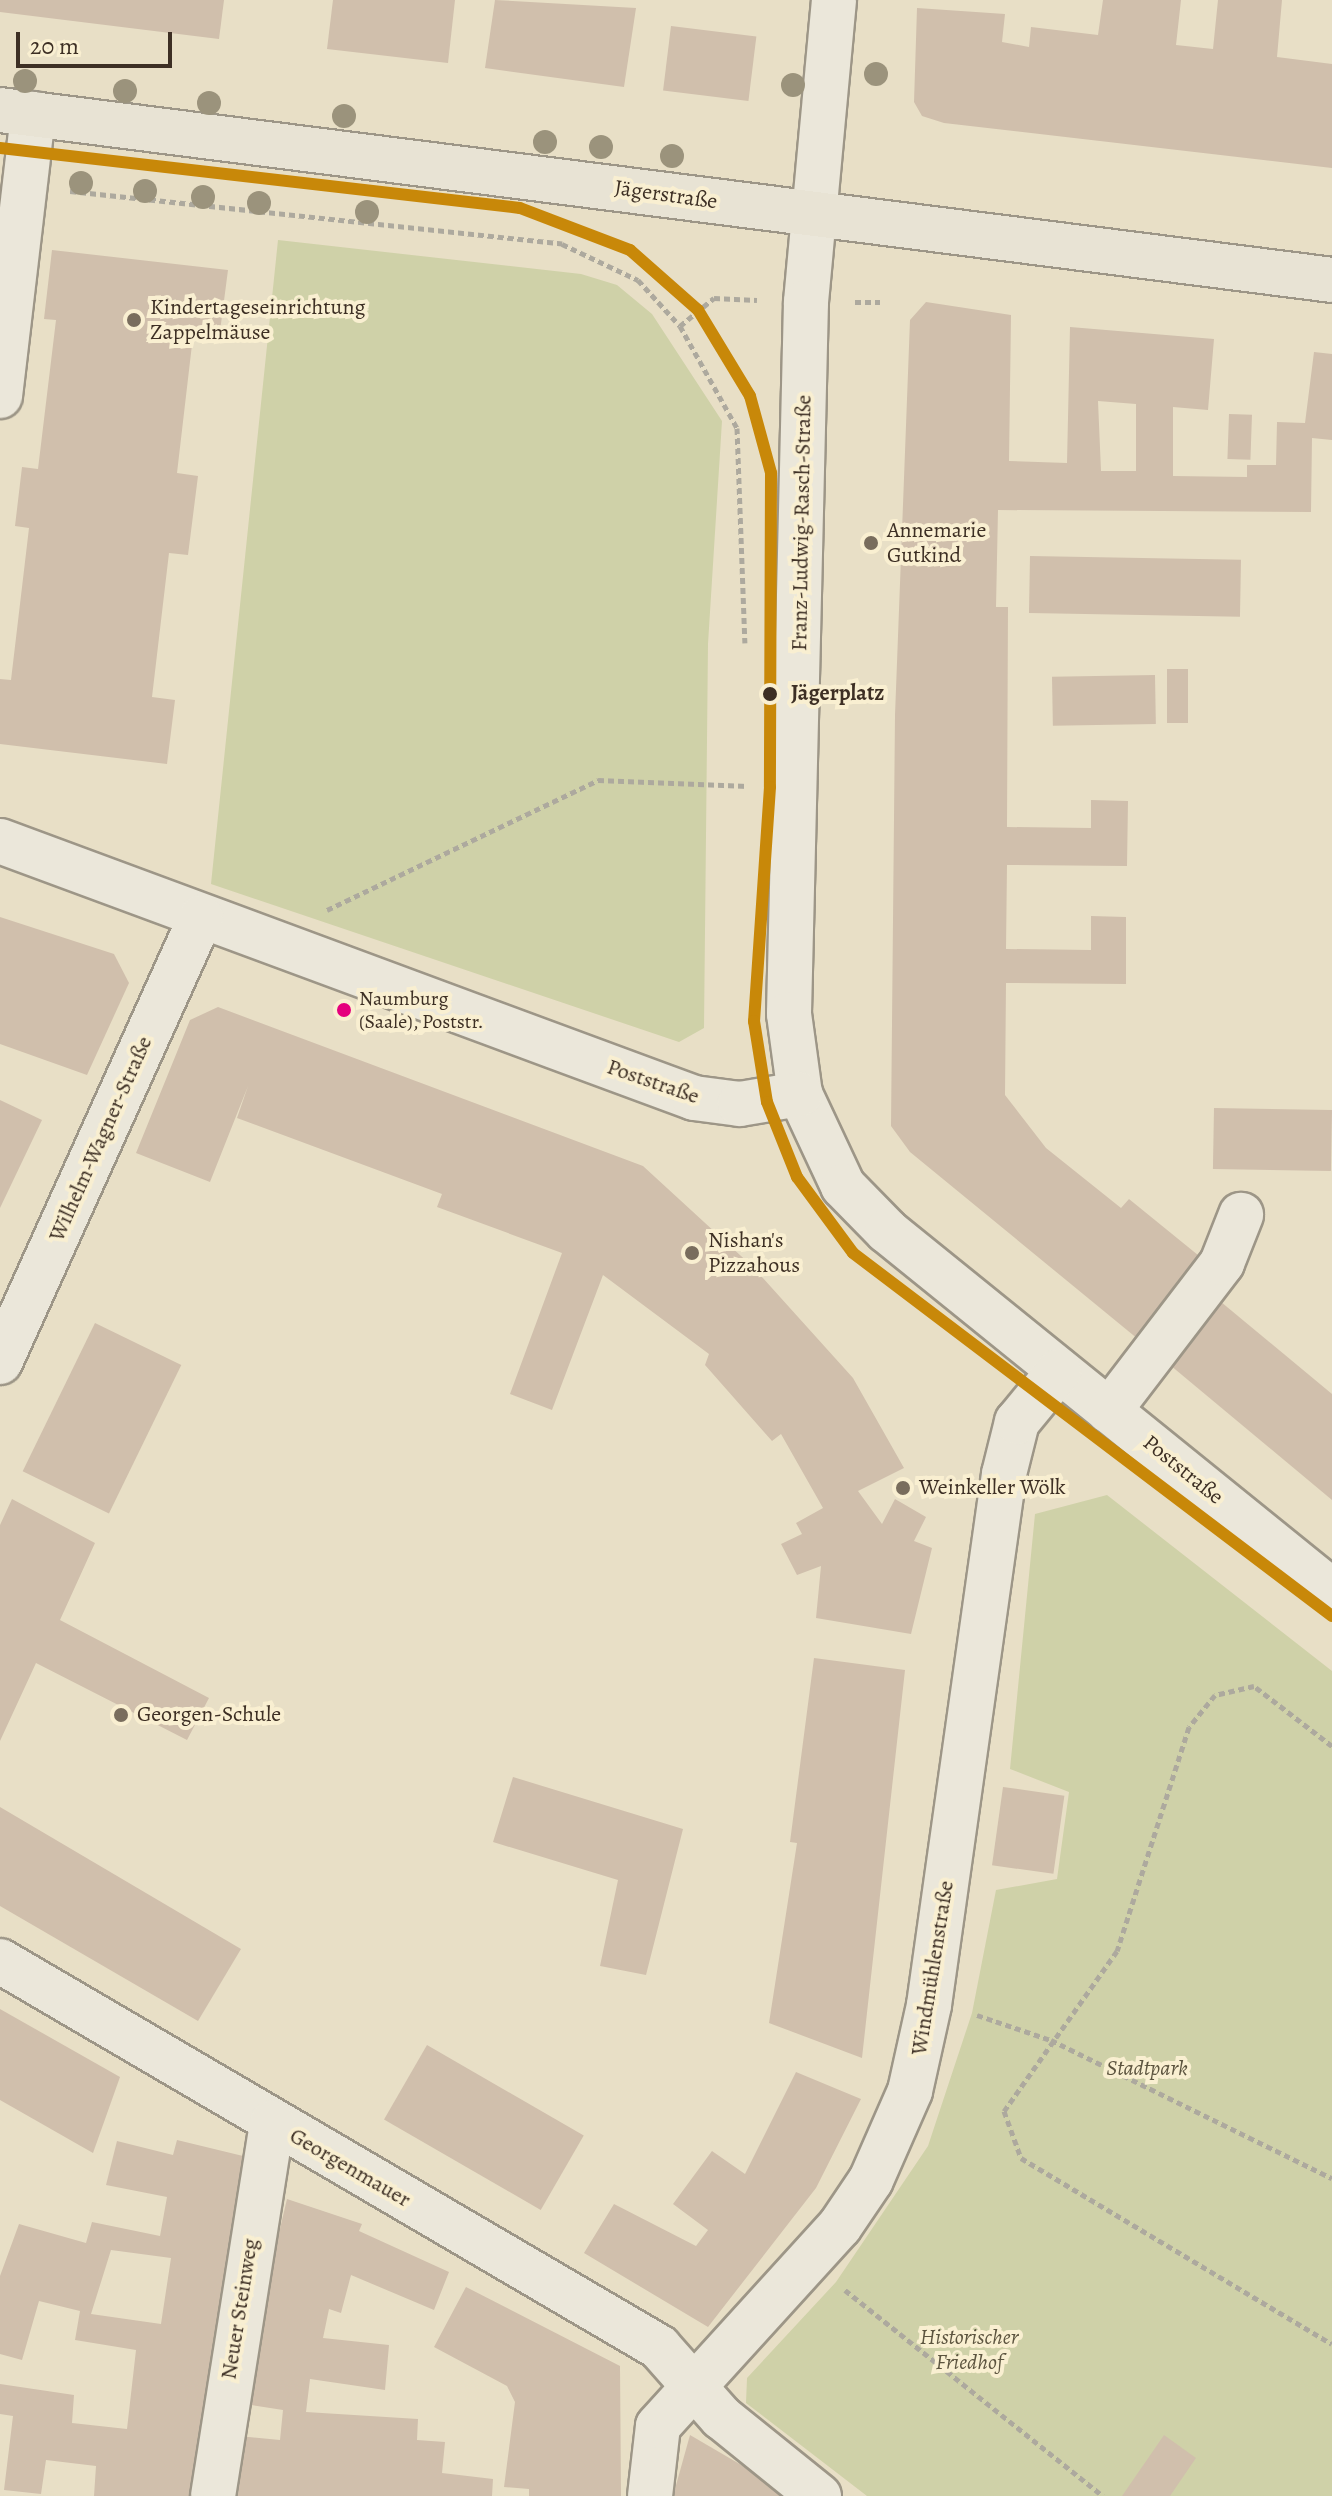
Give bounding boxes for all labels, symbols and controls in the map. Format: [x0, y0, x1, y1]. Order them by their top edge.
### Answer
scale bar [20, 16, 176, 66]
text: 20 m [30, 30, 79, 62]
street label: Jägerstraße [613, 175, 719, 215]
place label: Kindertageseinrichtung Zappelmäuse [150, 294, 365, 346]
marker: Kindertageseinrichtung Zappelmäuse [125, 311, 143, 329]
street label: Franz-Ludwig-Rasch-Straße [787, 395, 817, 651]
place label: Annemarie Gutkind [887, 517, 986, 568]
marker: Annemarie Gutkind [862, 534, 880, 552]
marker: Jägerplatz [756, 680, 784, 708]
place label: Jägerplatz [791, 681, 884, 707]
place label: Naumburg (Saale), Poststr. [359, 986, 484, 1033]
marker: Naumburg (Saale), Poststr. [336, 1002, 352, 1018]
street label: Wilhelm-Wagner-Straße [44, 1032, 158, 1246]
street label: Poststraße [604, 1054, 702, 1110]
place label: Nishan's Pizzahous [708, 1227, 800, 1278]
marker: Nishan's Pizzahous [683, 1244, 701, 1262]
street label: Poststraße [1138, 1430, 1228, 1510]
place label: Weinkeller Wölk [919, 1475, 1066, 1501]
marker: Weinkeller Wölk [894, 1479, 912, 1497]
place label: Georgen-Schule [137, 1702, 281, 1728]
marker: Georgen-Schule [112, 1706, 130, 1724]
street label: Windmühlenstraße [906, 1879, 960, 2057]
park label: Stadtpark [1106, 2056, 1188, 2082]
street label: Georgenmauer [285, 2123, 415, 2213]
street label: Neuer Steinweg [216, 2237, 264, 2381]
park label: Historischer Friedhof [920, 2324, 1018, 2376]

